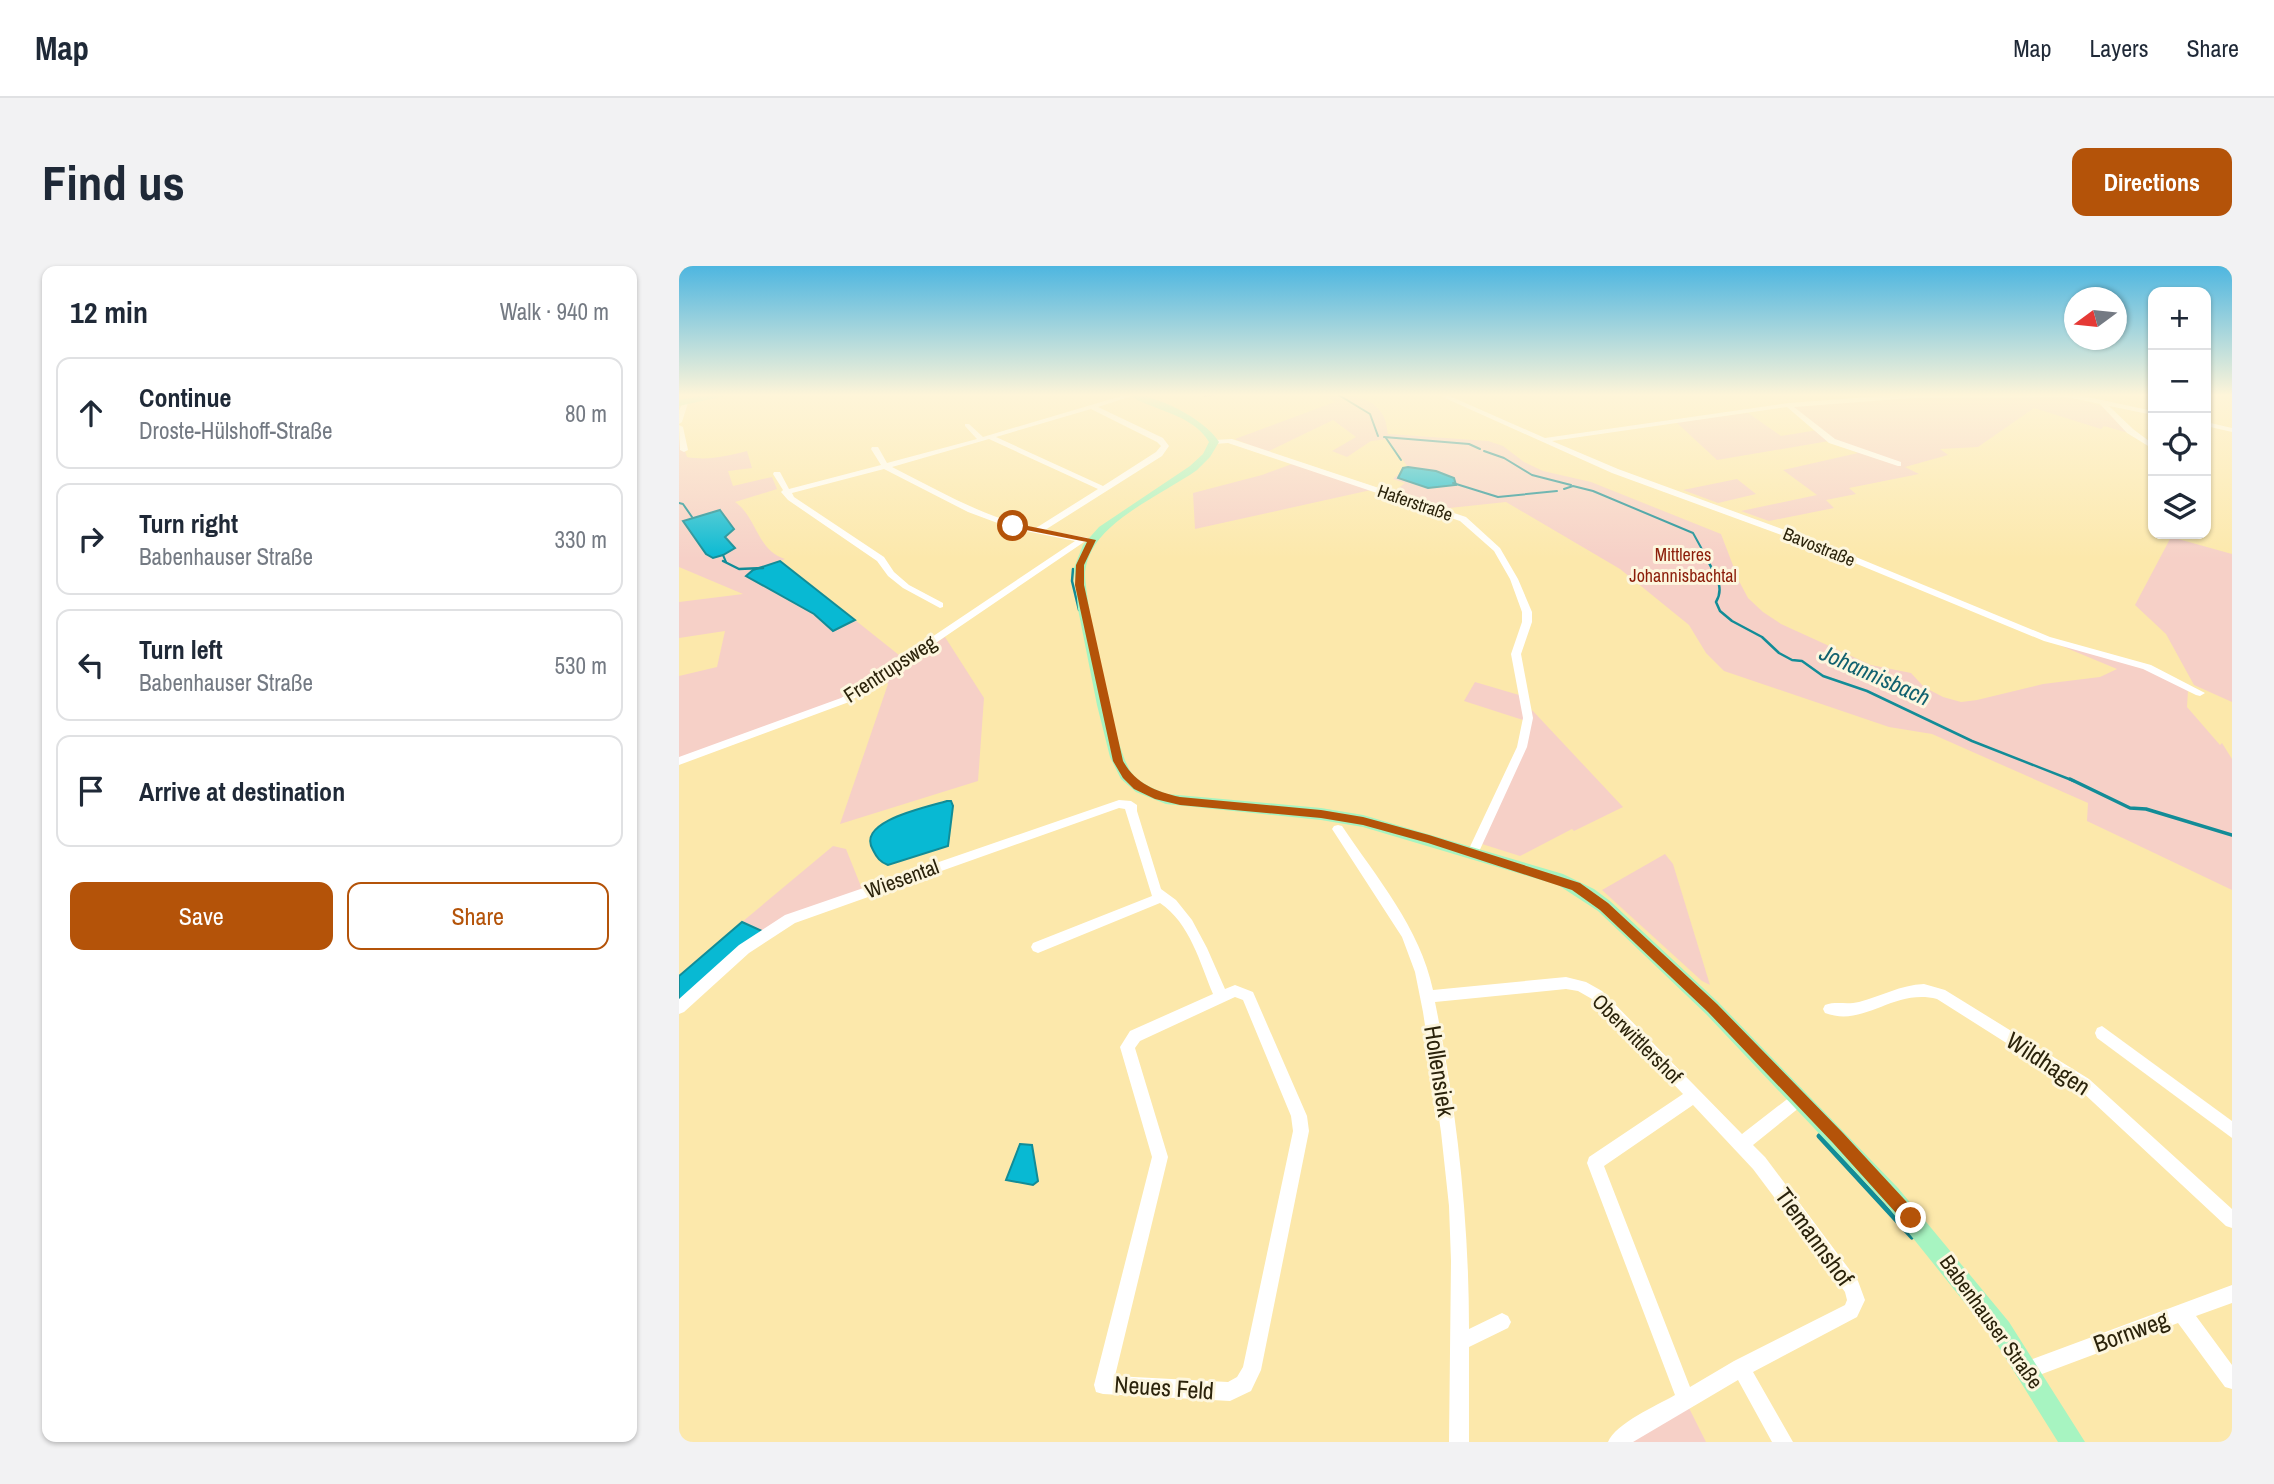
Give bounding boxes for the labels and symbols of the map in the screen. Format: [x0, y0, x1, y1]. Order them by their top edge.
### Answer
north arrow [2064, 287, 2127, 350]
street label: Haferstraße [1374, 478, 1456, 527]
route start [997, 510, 1028, 541]
street label: Bavostraße [1780, 521, 1859, 572]
park label: Mittleres Johannisbachtal [1629, 542, 1737, 588]
street label: Frentrupsweg [838, 628, 942, 709]
water label: Johannisbach [1814, 636, 1935, 713]
street label: Wiesental [861, 852, 943, 905]
street label: Oberwittlershof [1586, 987, 1689, 1090]
street label: Hollensiek [1417, 1023, 1463, 1119]
street label: Wildhagen [2000, 1024, 2097, 1102]
street label: Tiemannshof [1768, 1181, 1862, 1293]
route end [1895, 1202, 1926, 1233]
street label: Babenhauser Straße [1933, 1249, 2050, 1395]
street label: Bornweg [2089, 1303, 2173, 1359]
street label: Neues Feld [1113, 1368, 1215, 1406]

